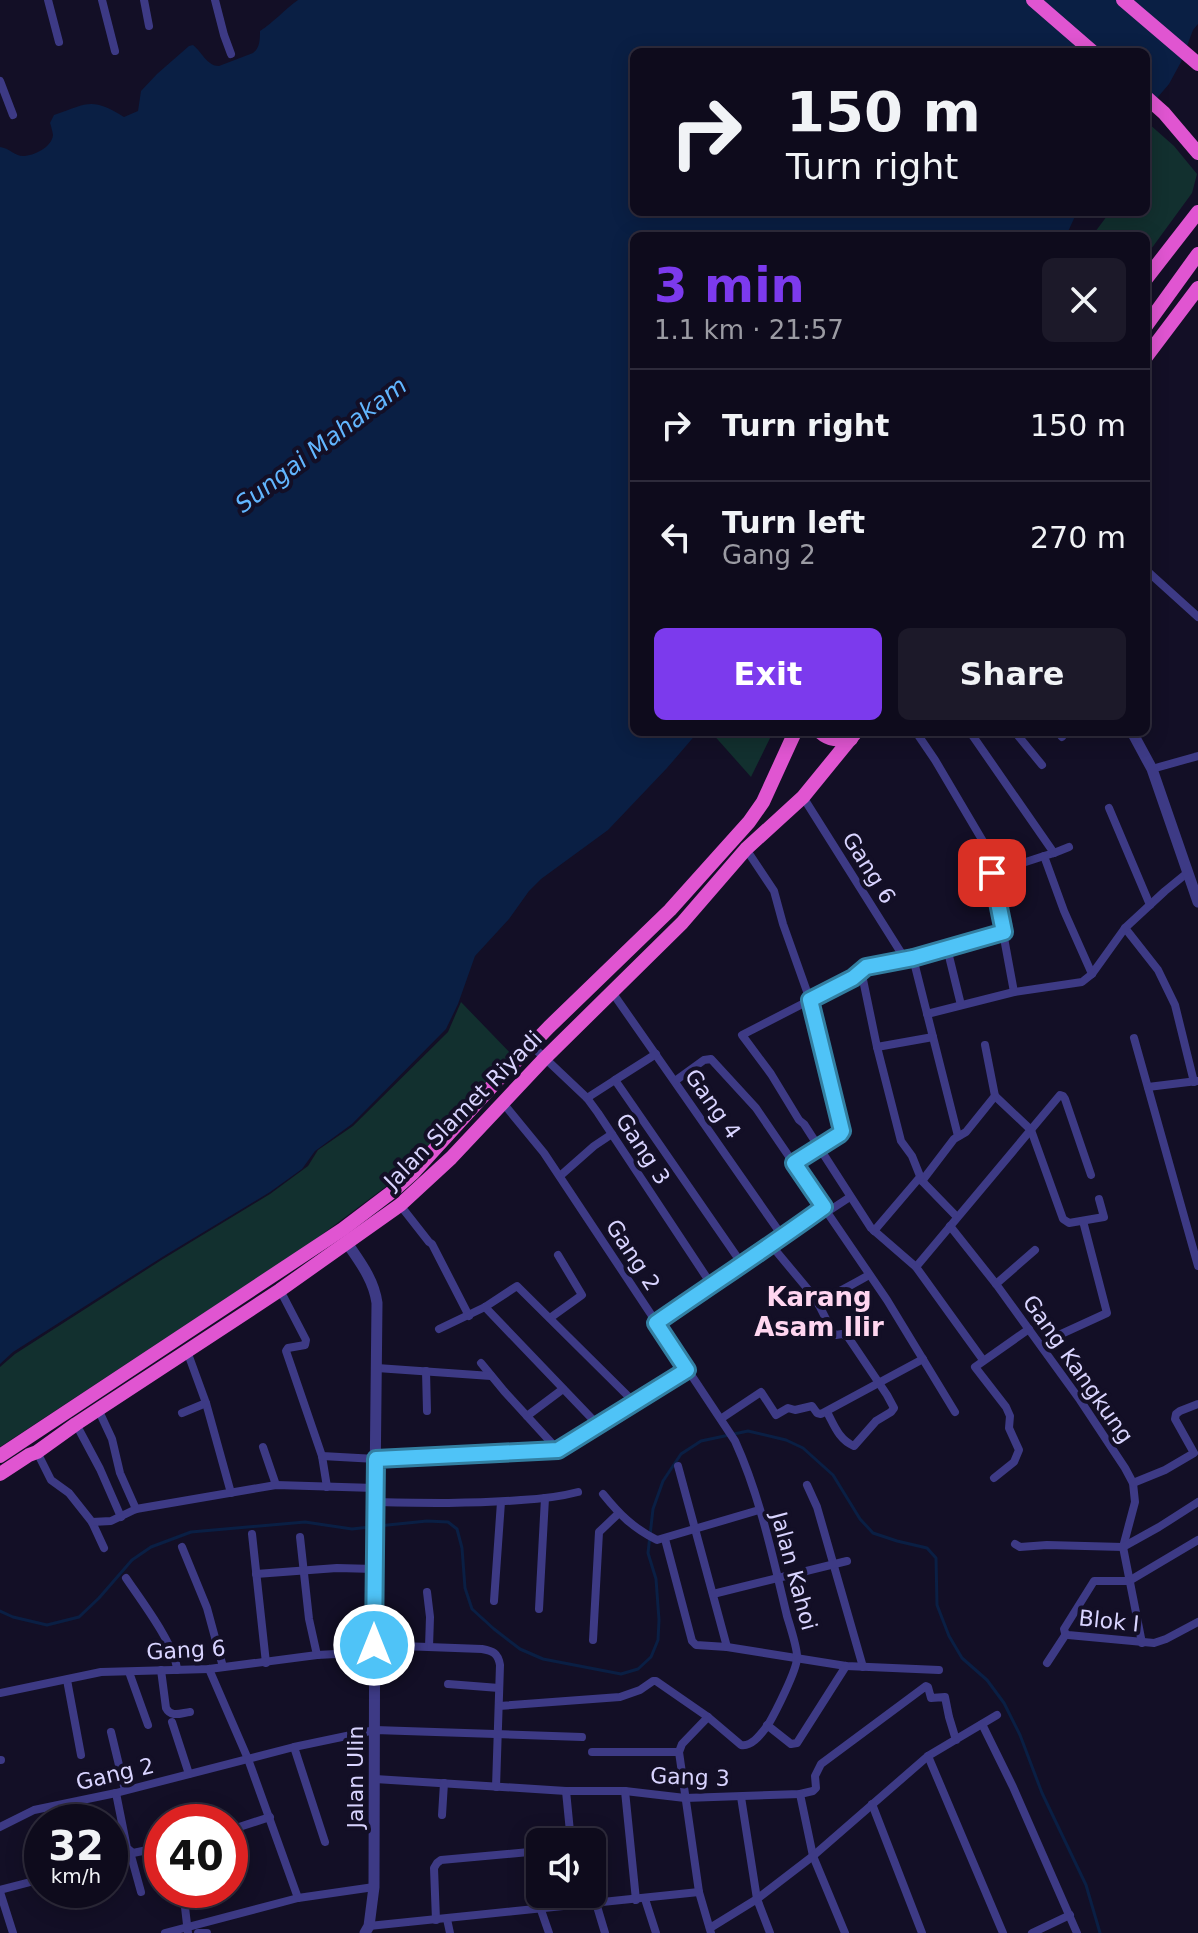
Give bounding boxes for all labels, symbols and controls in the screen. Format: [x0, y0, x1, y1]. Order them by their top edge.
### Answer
text: 150 m [786, 79, 981, 144]
icon: right [654, 80, 758, 184]
text: Turn right [786, 146, 958, 187]
text: 3 min [654, 257, 805, 313]
button: close [1042, 258, 1126, 342]
text: 1.1 km · 21:57 [654, 315, 844, 345]
water label: Sungai Mahakam [230, 371, 412, 519]
icon: right [654, 403, 698, 447]
text: Turn right [722, 408, 889, 443]
text: 150 m [1030, 408, 1126, 443]
text: Turn left [722, 505, 865, 540]
icon: left [654, 515, 698, 559]
text: 270 m [1030, 520, 1126, 555]
text: Gang 2 [722, 540, 816, 570]
button: Exit [654, 628, 882, 720]
button: Share [898, 628, 1126, 720]
street label: Gang 6 [837, 828, 901, 908]
pin [958, 839, 1026, 907]
icon: arrive [970, 851, 1014, 895]
street label: Jalan Slamet Riyadi [378, 1026, 547, 1195]
street label: Gang 4 [680, 1064, 746, 1144]
street label: Gang 3 [611, 1109, 675, 1189]
street label: Gang 2 [601, 1215, 665, 1295]
district label: Karang Asam Ilir [754, 1282, 884, 1342]
street label: Gang Kangkung [1018, 1290, 1138, 1448]
street label: Jalan Kahoi [766, 1507, 822, 1633]
position arrow [332, 1603, 416, 1687]
street label: Blok I [1077, 1605, 1141, 1637]
street label: Gang 6 [146, 1635, 226, 1665]
street label: Jalan Ulin [343, 1726, 368, 1830]
street label: Gang 2 [73, 1753, 157, 1795]
street label: Gang 3 [650, 1763, 730, 1791]
speed limit sign: 40 [144, 1804, 248, 1908]
text: 32 [48, 1823, 104, 1869]
map controls [526, 1828, 606, 1908]
button: sound [526, 1828, 606, 1908]
text: km/h [51, 1864, 101, 1888]

